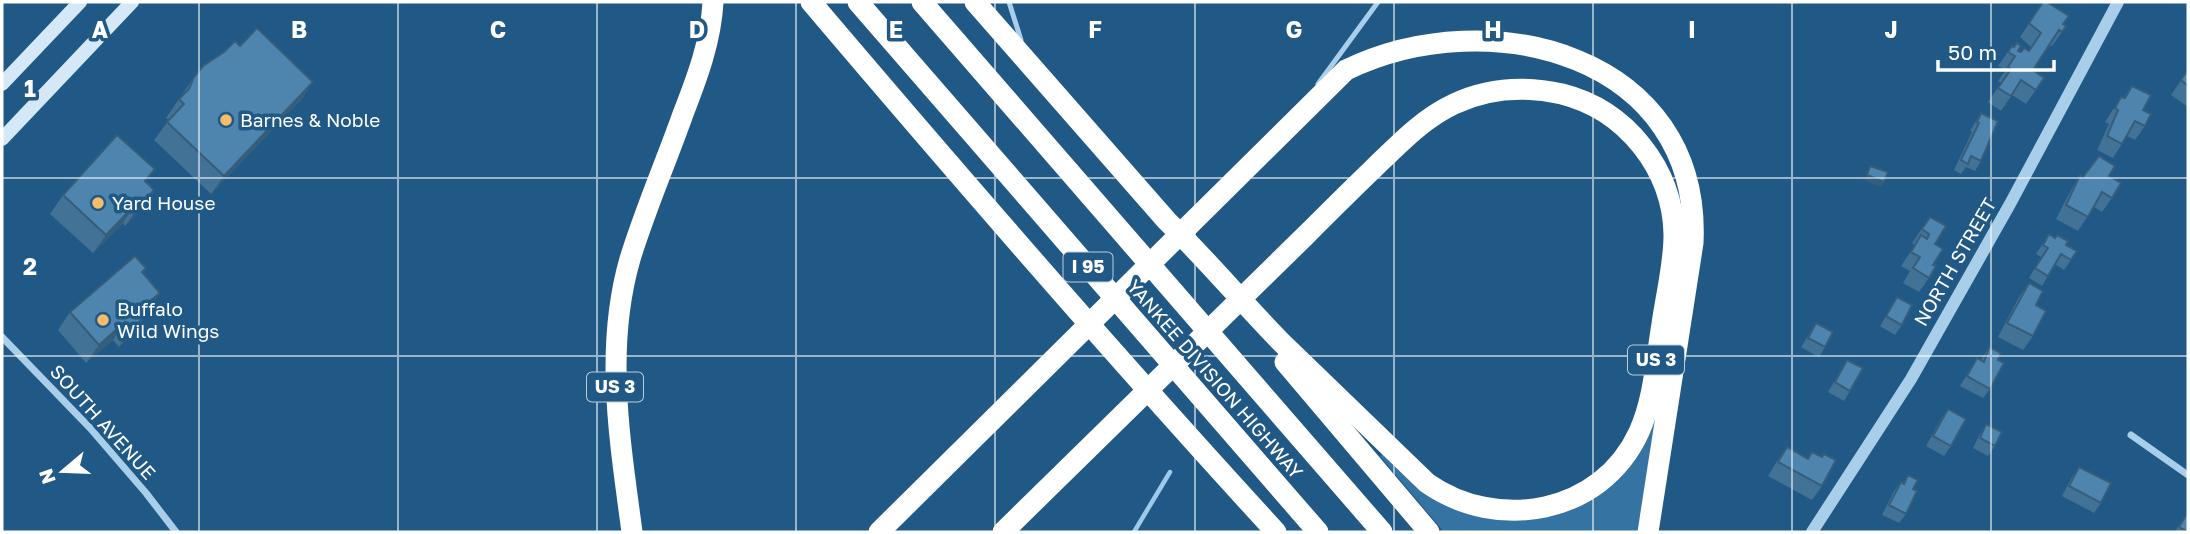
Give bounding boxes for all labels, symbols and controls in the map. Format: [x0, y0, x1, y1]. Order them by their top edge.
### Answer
text: A [92, 15, 109, 43]
text: B [291, 15, 307, 43]
text: C [490, 15, 506, 43]
text: D [689, 15, 705, 43]
text: E [889, 15, 903, 43]
text: F [1088, 15, 1102, 43]
text: G [1286, 15, 1302, 43]
text: H [1484, 15, 1502, 43]
text: I [1688, 15, 1696, 43]
text: J [1884, 15, 1898, 43]
scale bar [1938, 28, 2054, 72]
text: 50 m [1948, 39, 1997, 65]
text: 1 [24, 74, 36, 102]
place label: Barnes & Noble [240, 108, 380, 131]
marker: Barnes & Noble [218, 112, 234, 128]
place label: Yard House [112, 191, 215, 214]
street label: NORTH STREET [1909, 193, 2001, 330]
marker: Yard House [90, 195, 106, 211]
text: 2 [23, 252, 37, 280]
road number: I 95 [1064, 253, 1112, 282]
street label: YANKEE DIVISION HIGHWAY [1123, 274, 1308, 483]
place label: Buffalo Wild Wings [117, 297, 219, 342]
marker: Buffalo Wild Wings [95, 312, 111, 328]
road number: US 3 [1628, 346, 1684, 374]
street label: SOUTH AVENUE [46, 360, 160, 484]
road number: US 3 [587, 372, 643, 402]
north arrow [28, 436, 98, 506]

